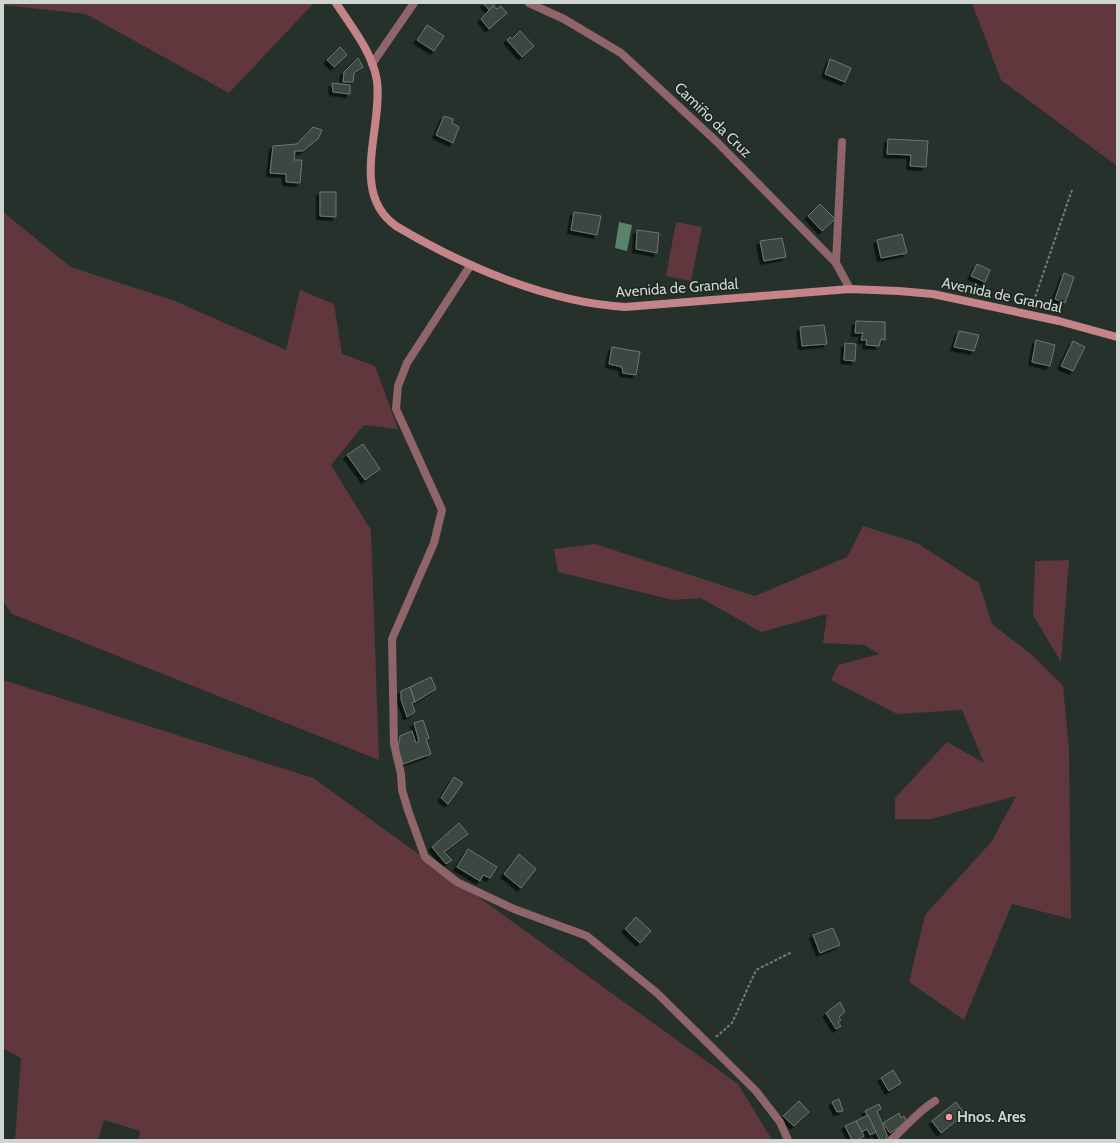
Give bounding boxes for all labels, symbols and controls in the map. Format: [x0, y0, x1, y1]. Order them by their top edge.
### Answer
street label: Camiño da Cruz [671, 79, 755, 161]
street label: Avenida de Grandal [940, 273, 1064, 317]
street label: Avenida de Grandal [615, 275, 739, 301]
place label: Hnos. Ares [957, 1108, 1026, 1126]
marker: Hnos. Ares [944, 1112, 954, 1122]

